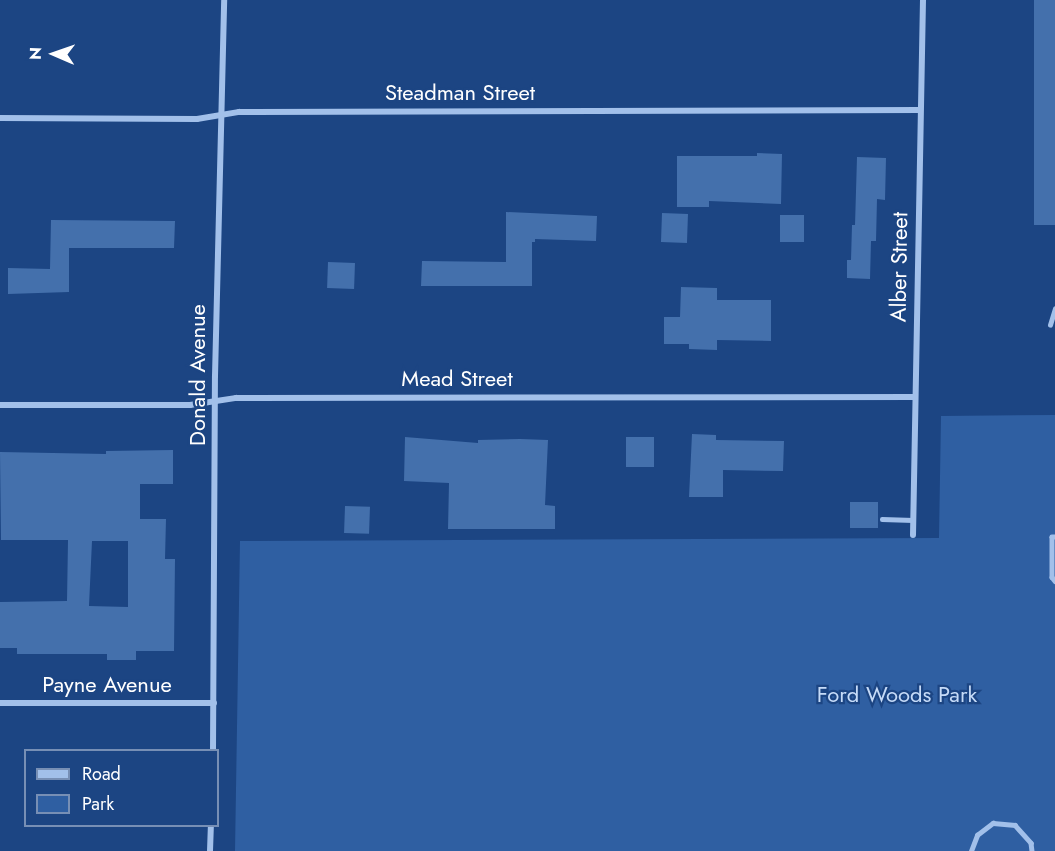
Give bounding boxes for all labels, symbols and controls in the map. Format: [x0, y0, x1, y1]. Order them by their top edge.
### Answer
north arrow [24, 24, 84, 84]
text: N [24, 47, 47, 60]
street label: Steadman Street [385, 80, 535, 106]
street label: Alber Street [885, 212, 913, 322]
street label: Donald Avenue [185, 304, 211, 446]
street label: Mead Street [401, 366, 513, 392]
street label: Payne Avenue [42, 672, 172, 698]
park label: Ford Woods Park [817, 682, 977, 708]
legend [24, 749, 219, 827]
text: Road [82, 761, 121, 787]
text: Park [82, 791, 114, 817]

